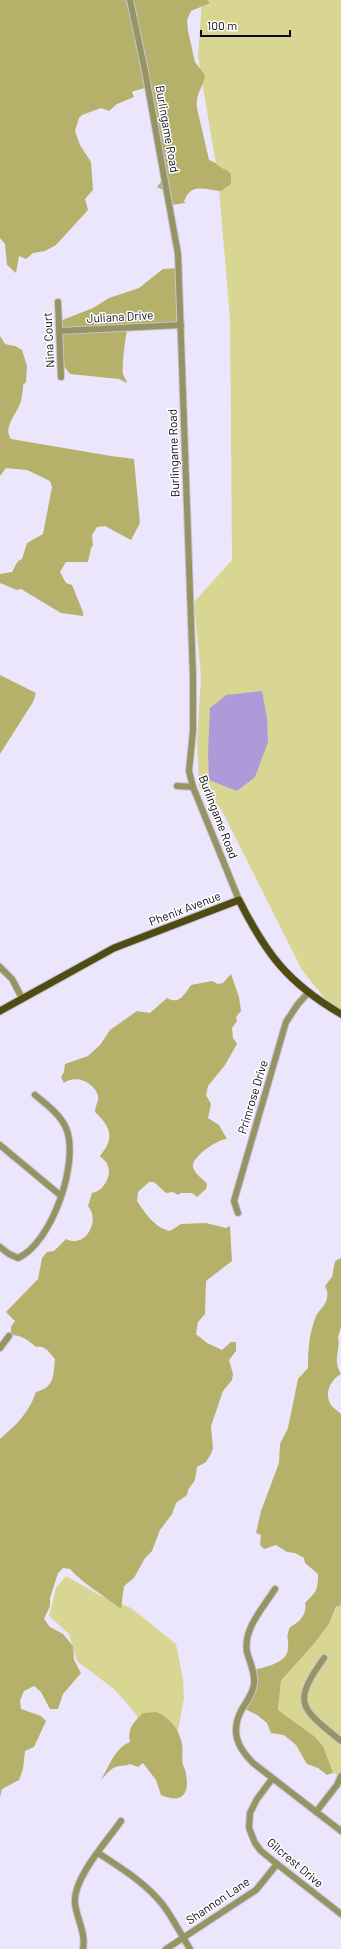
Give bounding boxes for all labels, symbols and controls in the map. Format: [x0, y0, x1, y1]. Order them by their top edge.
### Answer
scale bar [201, 12, 290, 38]
text: 100 m [207, 18, 237, 32]
street label: Burlingame Road [153, 84, 183, 173]
street label: Juliana Drive [86, 307, 154, 325]
street label: Nina Court [40, 312, 56, 368]
street label: Burlingame Road [164, 409, 182, 497]
street label: Burlingame Road [197, 773, 241, 860]
street label: Phenix Avenue [147, 888, 222, 928]
street label: Primrose Drive [234, 1058, 270, 1135]
street label: Gilcrest Drive [265, 1835, 327, 1890]
street label: Shannon Lane [183, 1874, 252, 1927]

